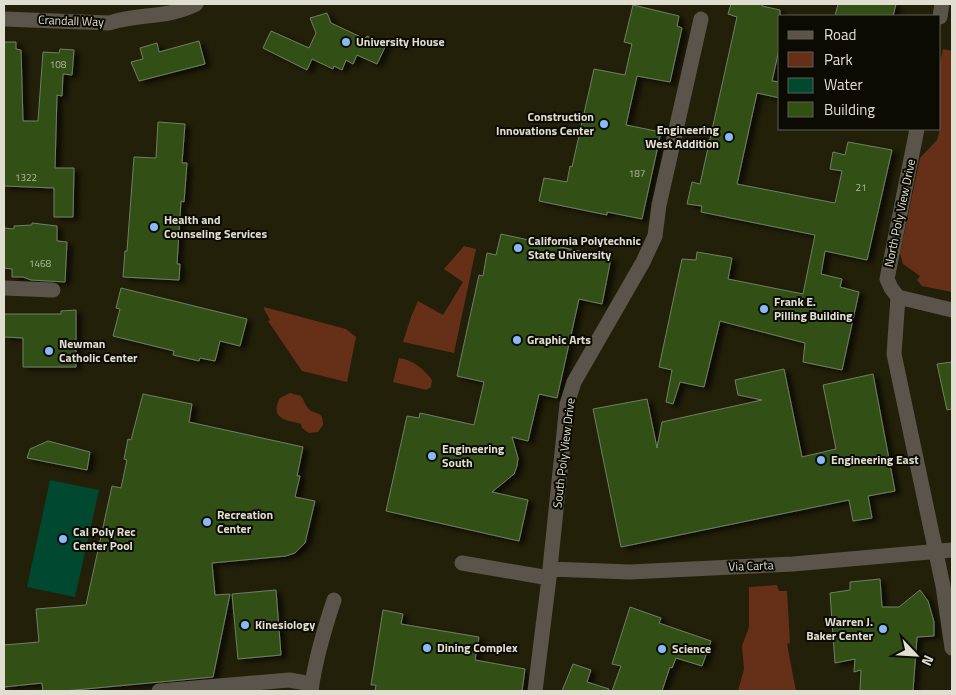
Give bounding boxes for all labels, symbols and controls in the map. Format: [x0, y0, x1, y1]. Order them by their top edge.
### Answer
street label: Crandall Way [38, 10, 104, 31]
legend [778, 15, 941, 130]
text: Road [824, 23, 856, 46]
place label: University House [356, 32, 445, 51]
marker: University House [340, 36, 352, 48]
text: Park [824, 48, 853, 71]
house number: 108 [50, 57, 67, 72]
text: Water [824, 73, 863, 96]
text: Building [824, 98, 875, 121]
place label: Construction Innovations Center [496, 107, 595, 140]
marker: Construction Innovations Center [598, 118, 610, 130]
place label: Engineering West Addition [645, 120, 720, 153]
marker: Engineering West Addition [723, 131, 735, 143]
street label: North Poly View Drive [879, 157, 920, 269]
house number: 187 [629, 166, 645, 181]
house number: 1322 [15, 170, 37, 185]
house number: 21 [855, 180, 867, 195]
place label: Health and Counseling Services [164, 210, 267, 243]
marker: Health and Counseling Services [148, 221, 160, 233]
place label: California Polytechnic State University [528, 231, 641, 264]
marker: California Polytechnic State University [512, 242, 524, 254]
house number: 1468 [29, 256, 52, 271]
place label: Frank E. Pilling Building [774, 292, 853, 325]
marker: Frank E. Pilling Building [758, 303, 770, 315]
place label: Graphic Arts [527, 330, 591, 349]
place label: Newman Catholic Center [59, 334, 138, 367]
marker: Graphic Arts [511, 334, 523, 346]
marker: Newman Catholic Center [43, 345, 55, 357]
street label: South Poly View Drive [547, 397, 580, 509]
place label: Engineering South [442, 439, 505, 472]
marker: Engineering South [426, 450, 438, 462]
place label: Engineering East [831, 450, 919, 469]
marker: Engineering East [815, 454, 827, 466]
place label: Recreation Center [217, 505, 273, 538]
marker: Recreation Center [201, 516, 213, 528]
place label: Cal Poly Rec Center Pool [73, 522, 136, 555]
marker: Cal Poly Rec Center Pool [57, 533, 69, 545]
street label: Via Carta [728, 555, 774, 576]
place label: Warren J. Baker Center [806, 612, 874, 645]
place label: Kinesiology [255, 615, 315, 634]
marker: Kinesiology [239, 619, 251, 631]
marker: Warren J. Baker Center [877, 623, 889, 635]
north arrow [891, 630, 941, 680]
place label: Dining Complex [437, 638, 518, 657]
place label: Science [672, 639, 711, 658]
marker: Dining Complex [421, 642, 433, 654]
marker: Science [656, 643, 668, 655]
text: N [917, 652, 940, 670]

